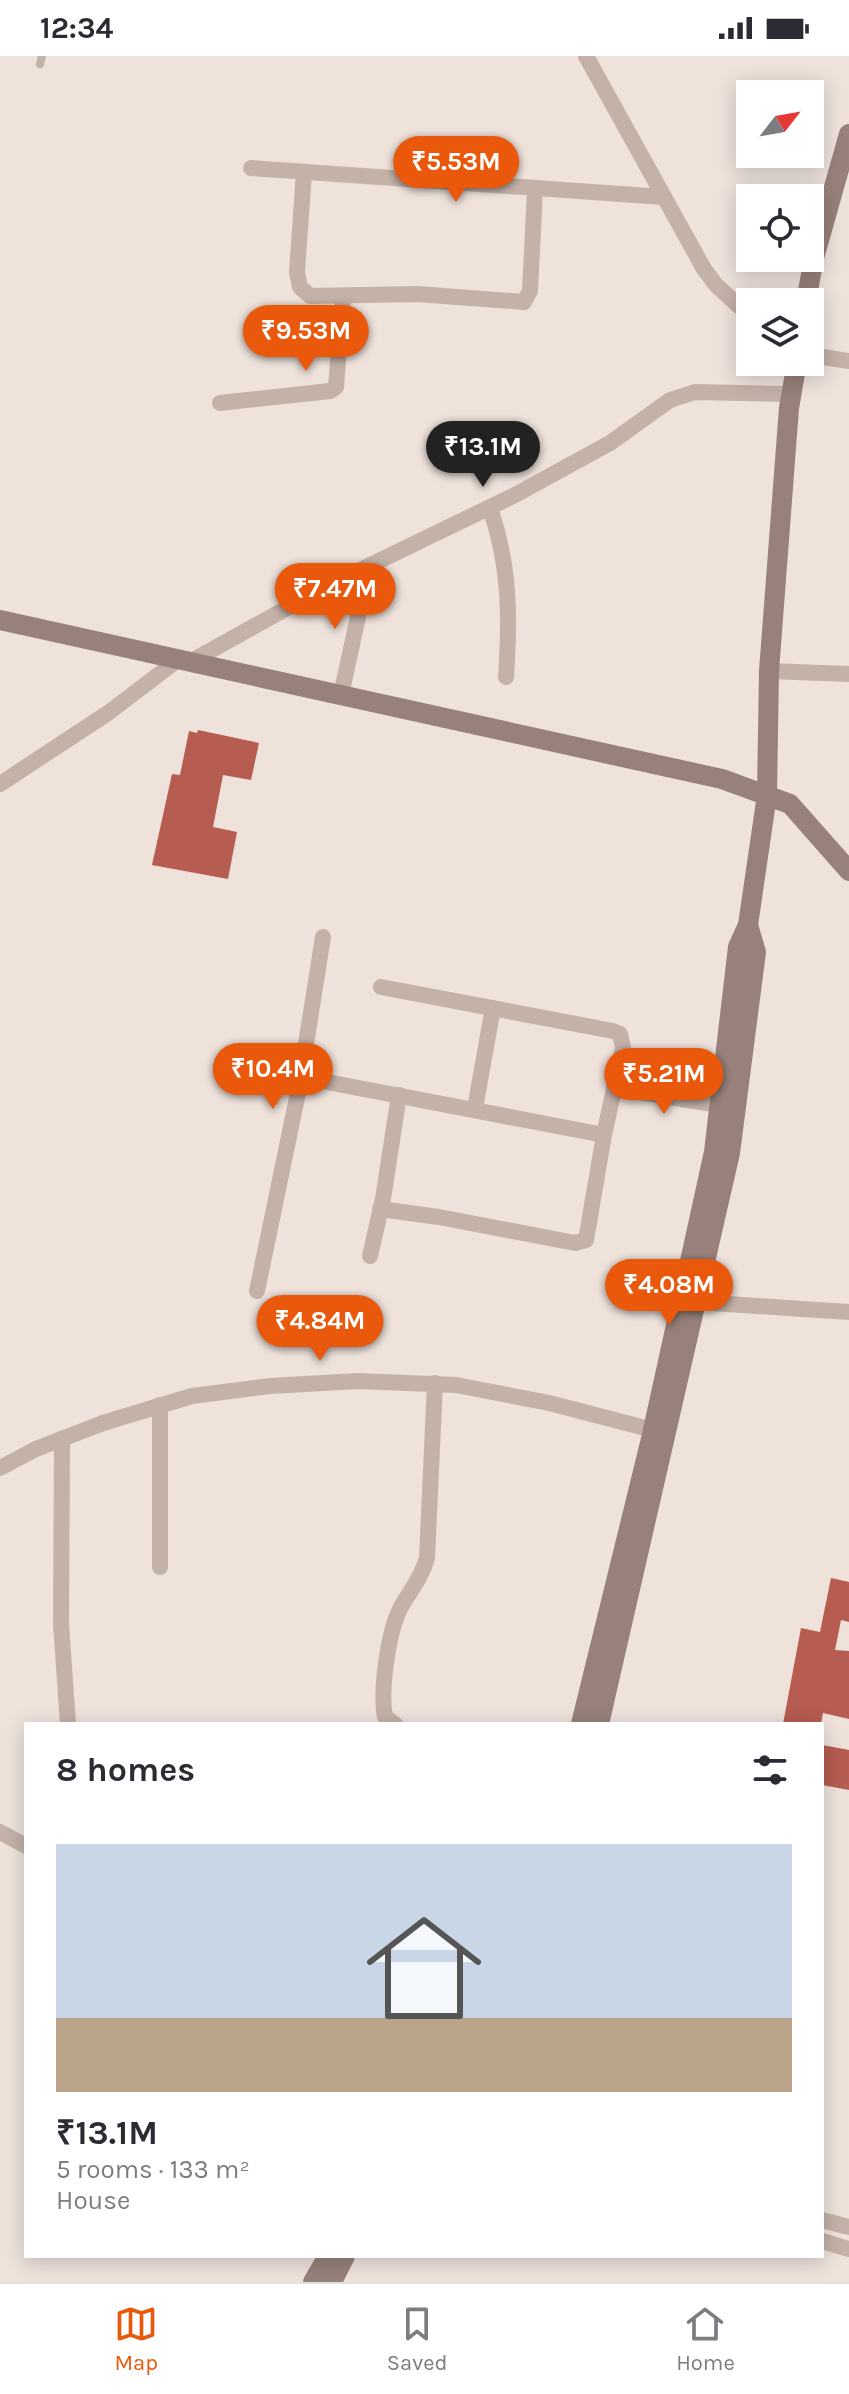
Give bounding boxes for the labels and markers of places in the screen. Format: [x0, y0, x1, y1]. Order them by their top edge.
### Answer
pin: ₹5.53M [391, 136, 521, 204]
pin: ₹9.53M [241, 305, 371, 373]
pin: ₹13.1M [418, 421, 548, 489]
pin: ₹7.47M [270, 563, 400, 631]
pin: ₹10.4M [208, 1043, 338, 1111]
pin: ₹5.21M [599, 1048, 729, 1116]
pin: ₹4.08M [604, 1259, 734, 1327]
pin: ₹4.84M [255, 1295, 385, 1363]

